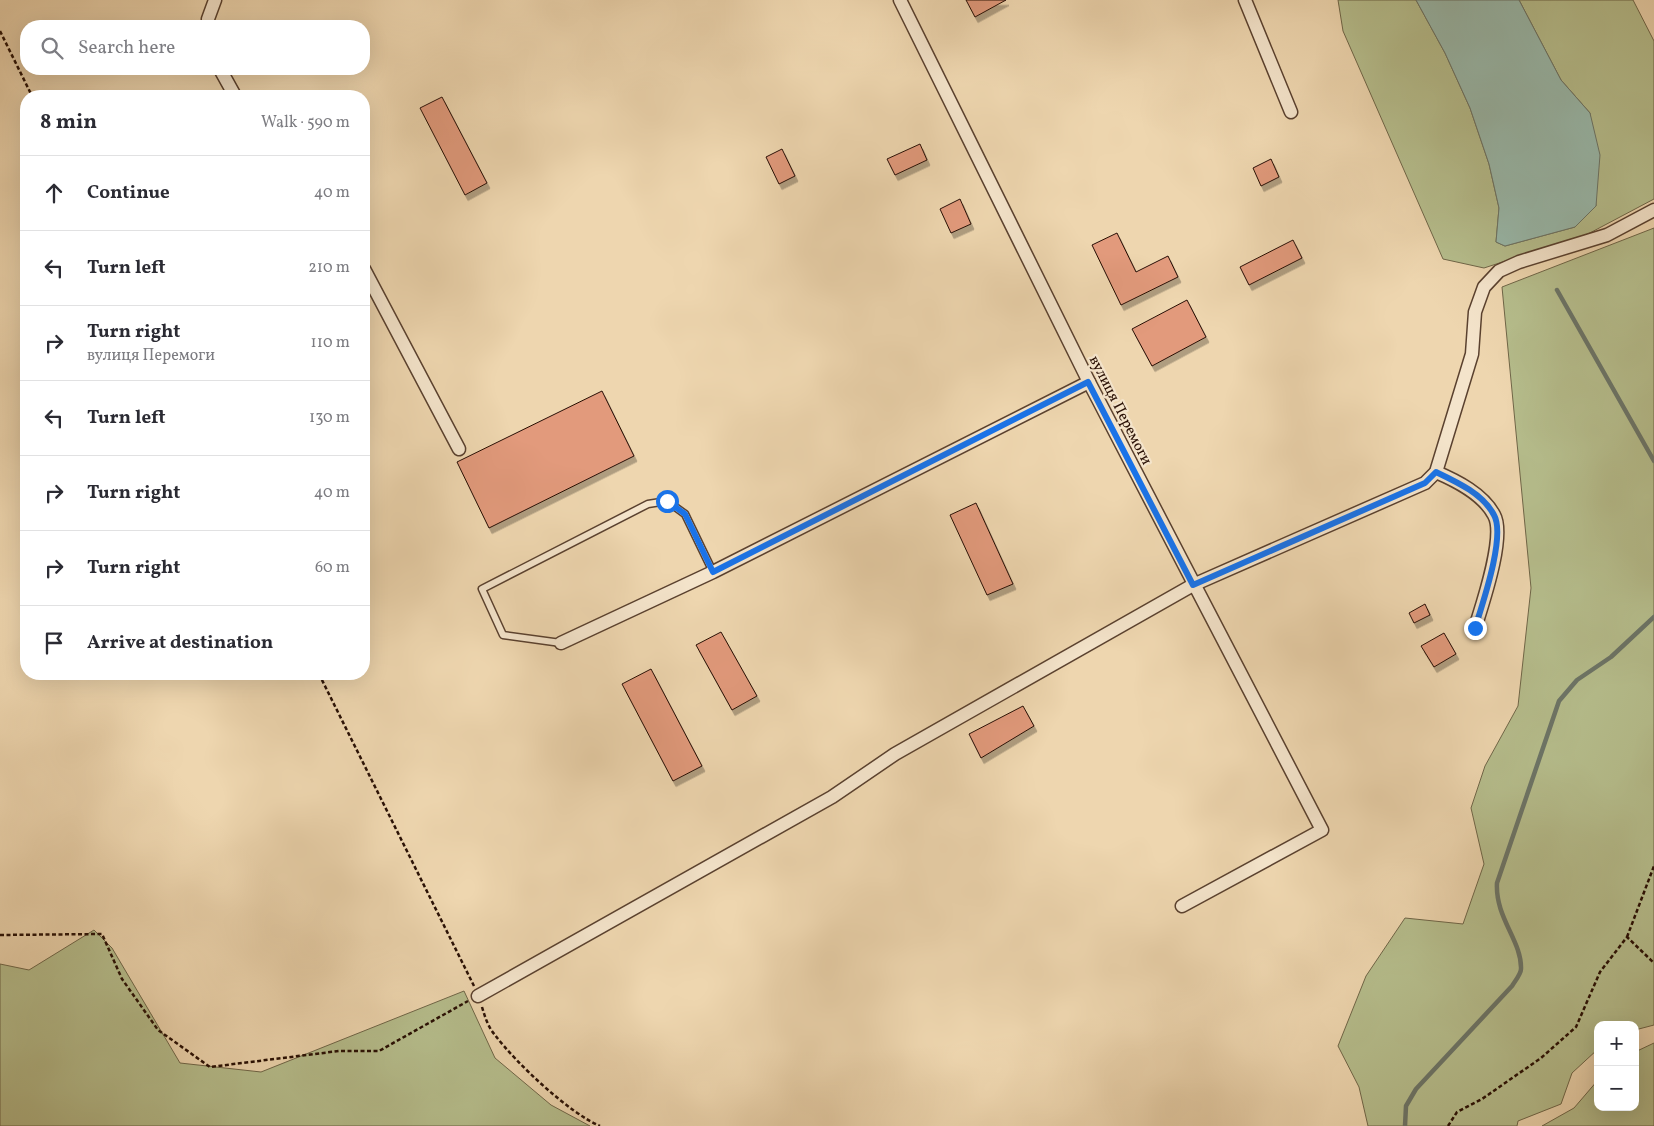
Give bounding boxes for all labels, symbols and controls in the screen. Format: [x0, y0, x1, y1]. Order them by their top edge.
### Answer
search box [20, 20, 370, 75]
icon: search [38, 34, 66, 62]
text: Search here [78, 35, 175, 61]
text: 8 min [40, 108, 97, 137]
text: Walk · 590 m [261, 112, 350, 134]
icon: ahead [40, 179, 68, 207]
text: Continue [87, 180, 170, 206]
text: 40 m [314, 182, 350, 204]
icon: left [40, 254, 68, 282]
text: Turn left [87, 255, 166, 281]
text: 210 m [308, 257, 350, 279]
text: Turn right [87, 319, 180, 345]
icon: right [40, 329, 68, 357]
text: 110 m [311, 332, 350, 354]
text: вулиця Перемоги [87, 345, 215, 367]
street label: вулиця Перемоги [1083, 352, 1156, 469]
icon: left [40, 404, 68, 432]
text: Turn left [87, 405, 166, 431]
text: 130 m [309, 407, 350, 429]
icon: right [40, 479, 68, 507]
text: Turn right [87, 480, 180, 506]
text: 40 m [314, 482, 350, 504]
route start [656, 490, 679, 513]
icon: right [40, 554, 68, 582]
text: Turn right [87, 555, 180, 581]
text: 60 m [315, 557, 350, 579]
route end [1464, 617, 1487, 640]
icon: arrive [40, 629, 68, 657]
text: Arrive at destination [87, 630, 273, 656]
map controls [1594, 1021, 1639, 1111]
button: + [1594, 1021, 1639, 1066]
button: − [1594, 1066, 1639, 1111]

